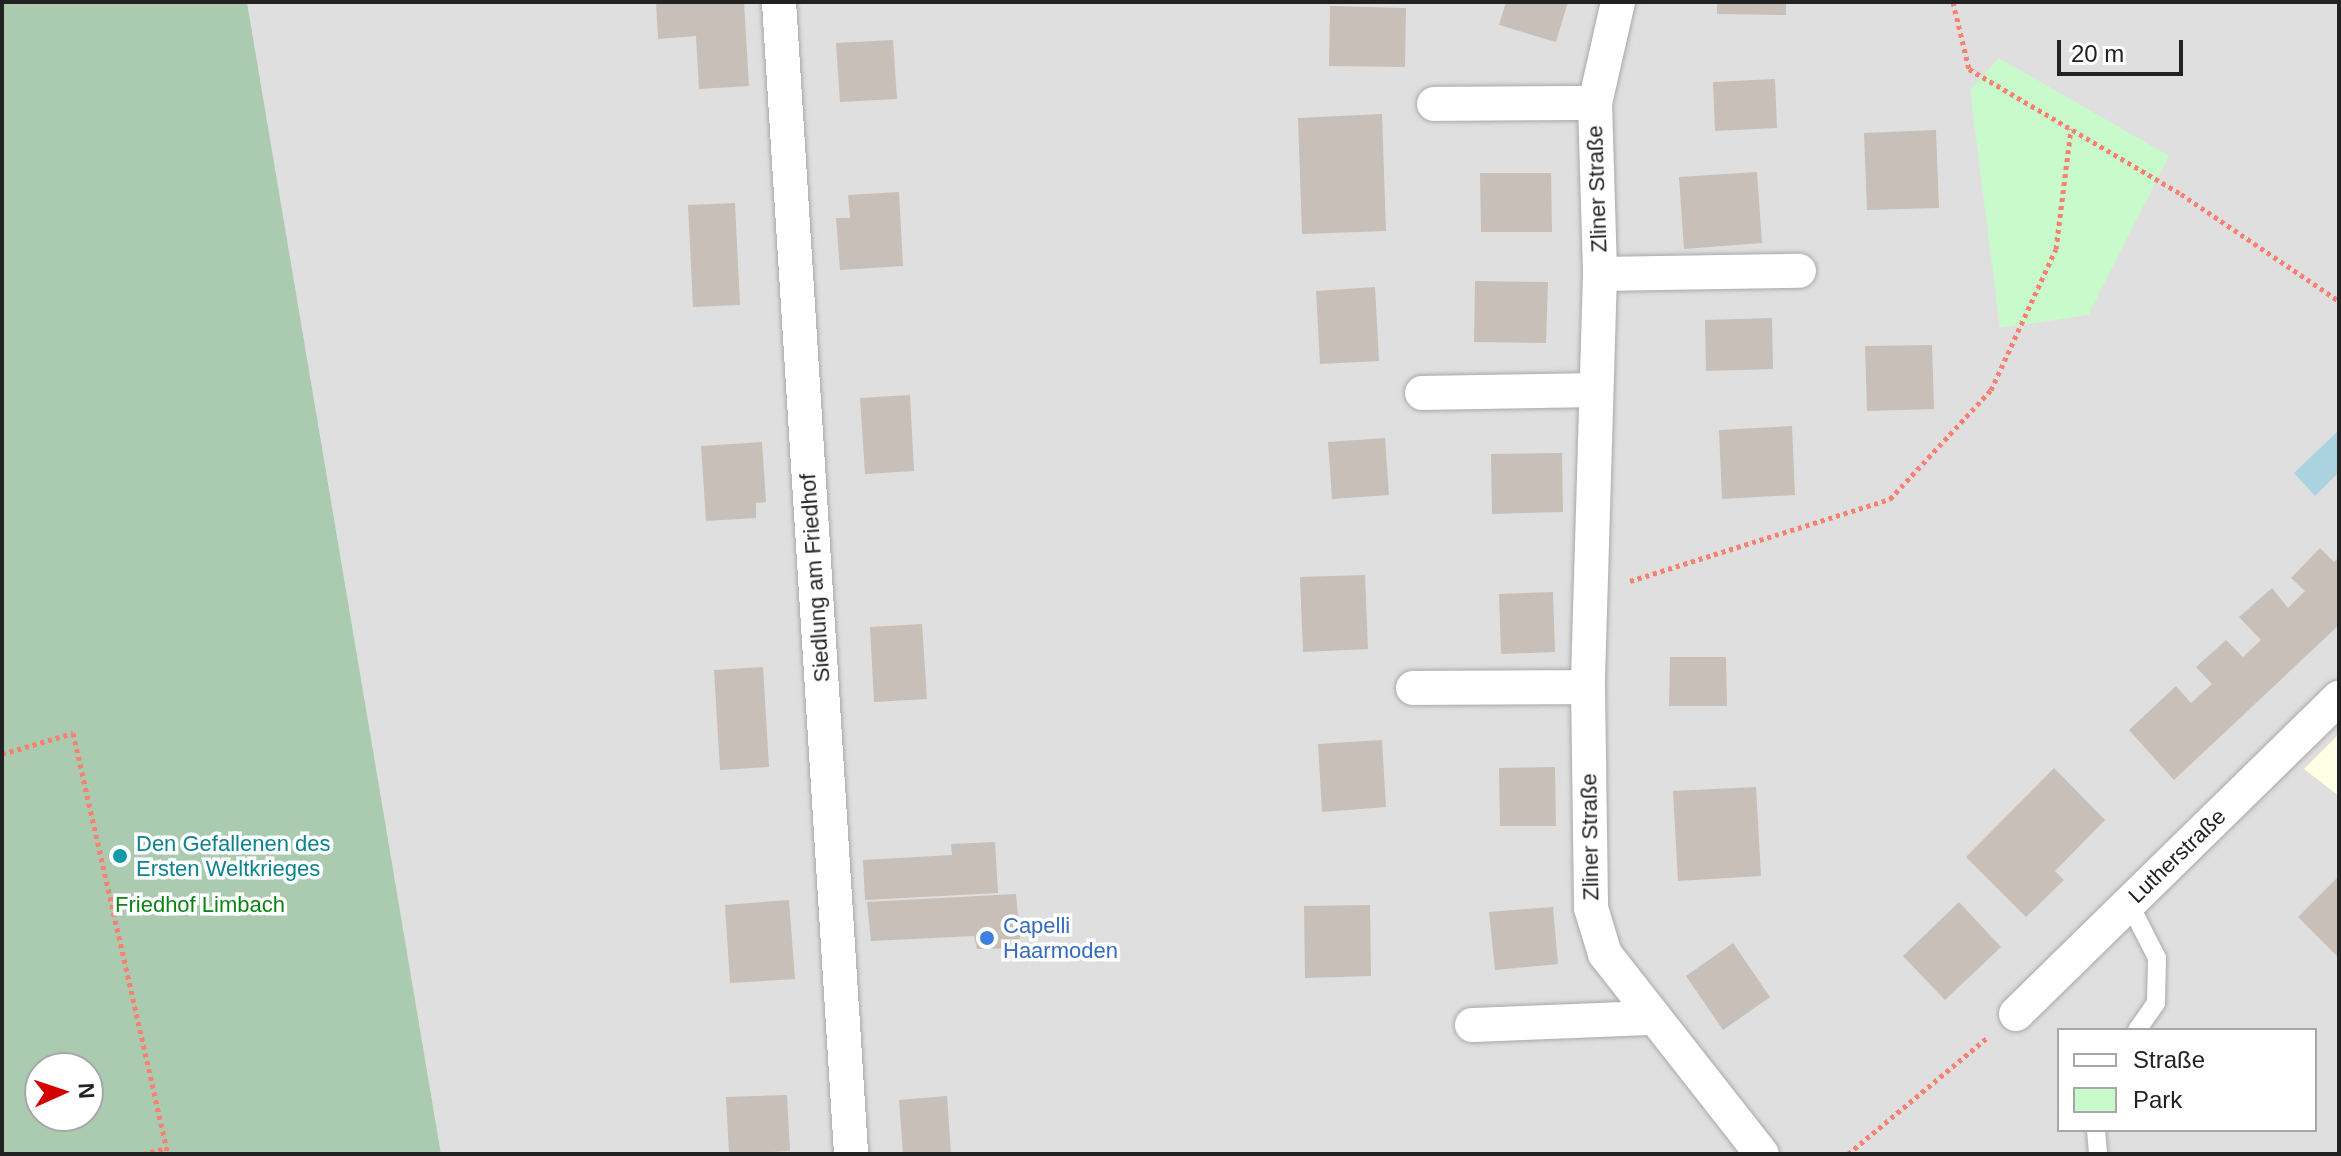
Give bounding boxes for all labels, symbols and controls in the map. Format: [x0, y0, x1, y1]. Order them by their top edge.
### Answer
scale bar [2061, 24, 2187, 74]
text: 20 m [2071, 40, 2124, 67]
street label: Zliner Straße [1582, 125, 1612, 253]
street label: Siedlung am Friedhof [795, 473, 835, 683]
street label: Zliner Straße [1576, 773, 1604, 901]
street label: Lutherstraße [2123, 803, 2231, 909]
place label: Den Gefallenen des Ersten Weltkrieges [136, 830, 330, 882]
marker: Den Gefallenen des Ersten Weltkrieges [111, 847, 129, 865]
park label: Friedhof Limbach [115, 892, 285, 918]
place label: Capelli Haarmoden [1003, 912, 1118, 964]
marker: Capelli Haarmoden [978, 929, 996, 947]
legend [2057, 1028, 2317, 1132]
text: Straße [2133, 1046, 2205, 1073]
north arrow [24, 1052, 104, 1132]
text: N [74, 1082, 99, 1099]
text: Park [2133, 1086, 2182, 1113]

